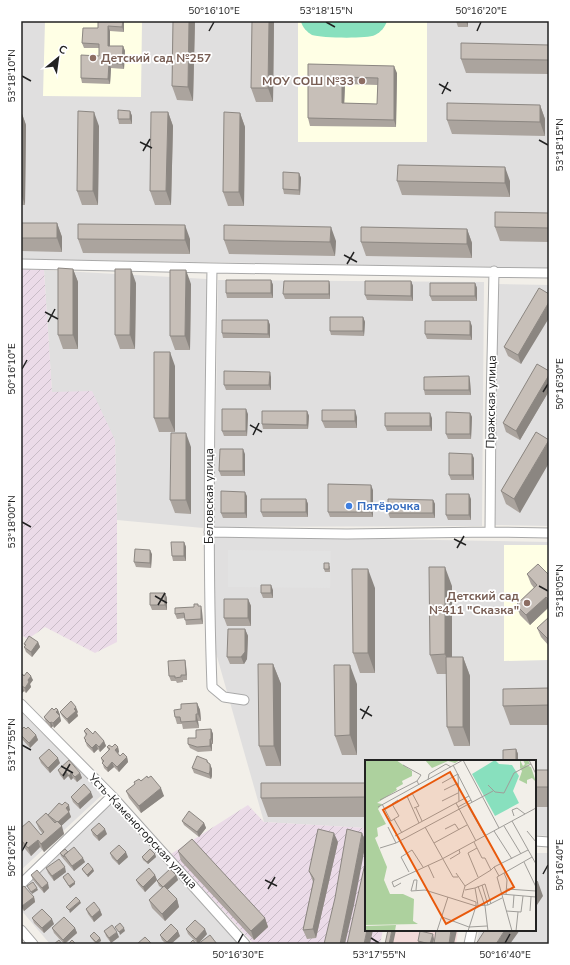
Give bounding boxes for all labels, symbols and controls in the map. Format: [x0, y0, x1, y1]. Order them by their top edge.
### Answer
text: 50°16'10"E [188, 4, 240, 18]
text: 53°18'15"N [299, 4, 353, 18]
text: 50°16'20"E [455, 4, 507, 18]
north arrow [38, 38, 78, 78]
text: С [56, 41, 70, 58]
text: 53°18'10"N [5, 49, 19, 103]
place label: Детский сад №257 [101, 50, 211, 66]
marker: Детский сад №257 [88, 53, 98, 63]
place label: МОУ СОШ №33 [262, 73, 354, 89]
marker: МОУ СОШ №33 [357, 76, 367, 86]
text: 53°18'15"N [553, 118, 567, 172]
text: 50°16'10"E [5, 343, 19, 395]
street label: Пражская улица [482, 355, 500, 449]
text: 50°16'30"E [553, 358, 567, 410]
street label: Беловская улица [201, 448, 217, 544]
text: 53°18'00"N [5, 495, 19, 549]
place label: Пятёрочка [357, 498, 420, 514]
marker: Пятёрочка [344, 501, 354, 511]
text: 53°18'05"N [553, 564, 567, 618]
place label: Детский сад №411 "Сказка" [429, 588, 520, 618]
marker: Детский сад №411 "Сказка" [522, 598, 532, 608]
text: 53°17'55"N [5, 718, 19, 772]
inset map [365, 760, 536, 931]
street label: Усть-Каменогорская улица [84, 769, 201, 892]
text: 50°16'20"E [5, 825, 19, 877]
text: 50°16'40"E [553, 839, 567, 891]
text: 50°16'30"E [212, 948, 264, 962]
text: 53°17'55"N [352, 948, 406, 962]
text: 50°16'40"E [479, 948, 531, 962]

